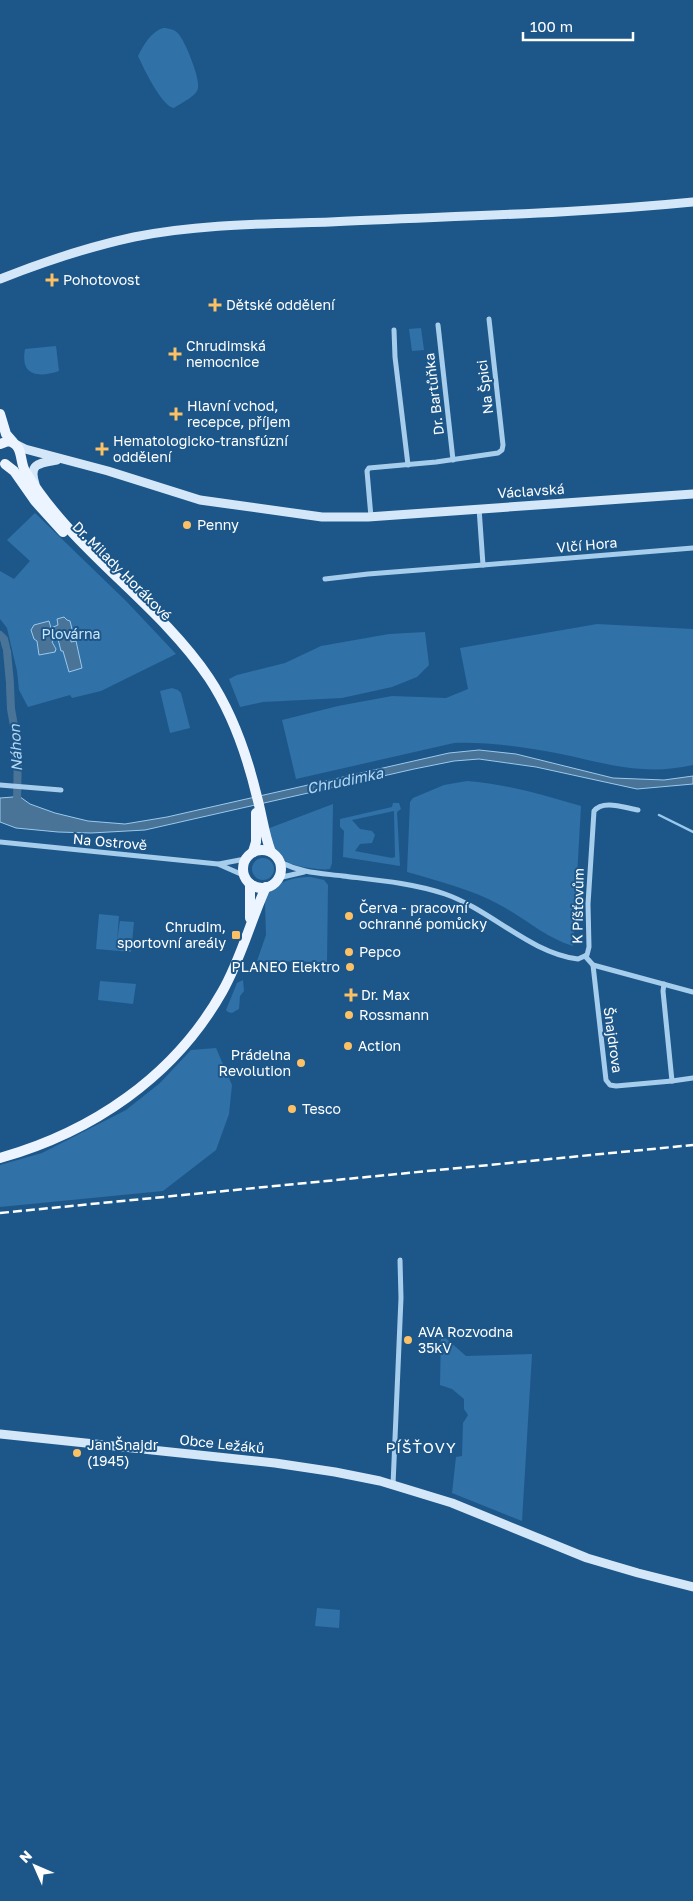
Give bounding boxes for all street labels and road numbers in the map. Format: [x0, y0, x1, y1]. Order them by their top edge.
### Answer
street label: Dr. Bartůňka [420, 352, 447, 436]
street label: Na Špici [473, 359, 496, 415]
street label: Václavská [497, 480, 565, 501]
street label: Dr. Milady Horákové [69, 518, 175, 624]
street label: Vlčí Hora [556, 533, 618, 556]
street label: Na Ostrově [72, 830, 148, 853]
street label: K Píšťovům [568, 868, 587, 944]
street label: Šnajdrova [600, 1006, 627, 1074]
street label: Obce Ležáků [179, 1431, 266, 1456]

